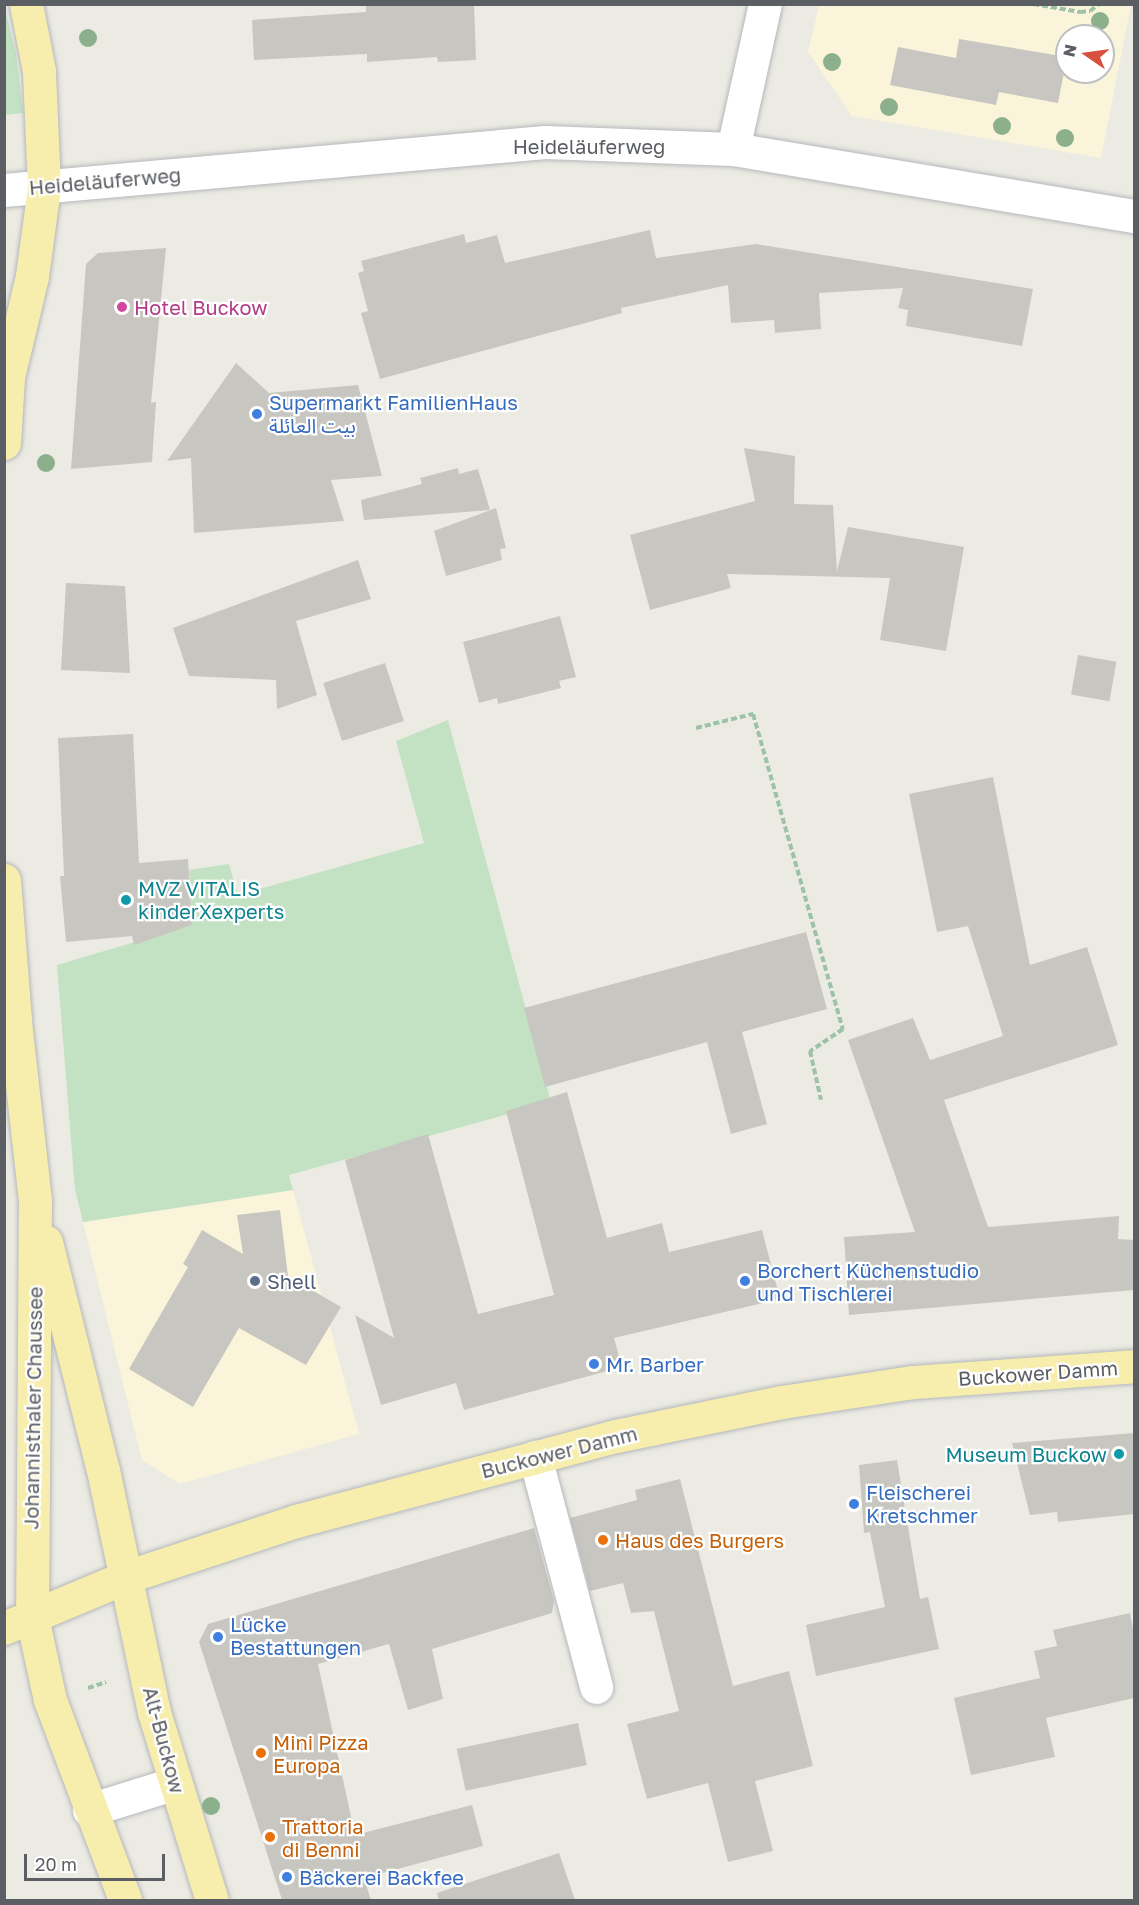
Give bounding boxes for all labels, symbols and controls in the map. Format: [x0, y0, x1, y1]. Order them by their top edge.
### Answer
north arrow [1055, 24, 1115, 84]
text: N [1058, 42, 1081, 59]
street label: Heideläuferweg [513, 134, 665, 158]
street label: Heideläuferweg [28, 162, 182, 200]
place label: Hotel Buckow [134, 295, 267, 319]
marker: Hotel Buckow [115, 300, 129, 314]
place label: Supermarkt FamilienHaus بيت العائلة [269, 390, 518, 437]
marker: Supermarkt FamilienHaus بيت العائلة [250, 407, 264, 421]
place label: MVZ VITALIS kinderXexperts [138, 876, 284, 923]
marker: MVZ VITALIS kinderXexperts [119, 893, 133, 907]
place label: Borchert Küchenstudio und Tischlerei [757, 1258, 979, 1305]
place label: Shell [267, 1269, 316, 1293]
marker: Shell [248, 1274, 262, 1288]
marker: Borchert Küchenstudio und Tischlerei [738, 1274, 752, 1288]
street label: Johannisthaler Chaussee [19, 1286, 47, 1530]
place label: Mr. Barber [606, 1352, 704, 1376]
street label: Buckower Damm [957, 1355, 1119, 1391]
marker: Mr. Barber [587, 1357, 601, 1371]
street label: Buckower Damm [478, 1421, 640, 1483]
place label: Museum Buckow [945, 1442, 1107, 1466]
marker: Museum Buckow [1112, 1447, 1126, 1461]
place label: Fleischerei Kretschmer [866, 1480, 978, 1527]
marker: Fleischerei Kretschmer [847, 1497, 861, 1511]
place label: Haus des Burgers [615, 1528, 784, 1552]
marker: Haus des Burgers [596, 1533, 610, 1547]
place label: Lücke Bestattungen [230, 1613, 361, 1660]
marker: Lücke Bestattungen [211, 1630, 225, 1644]
street label: Alt-Buckow [138, 1684, 190, 1796]
place label: Mini Pizza Europa [273, 1730, 369, 1777]
marker: Mini Pizza Europa [254, 1746, 268, 1760]
place label: Trattoria di Benni [282, 1814, 364, 1861]
marker: Trattoria di Benni [263, 1830, 277, 1844]
scale bar [27, 1842, 168, 1880]
text: 20 m [35, 1853, 77, 1875]
place label: Bäckerei Backfee [299, 1865, 464, 1889]
marker: Bäckerei Backfee [280, 1870, 294, 1884]

